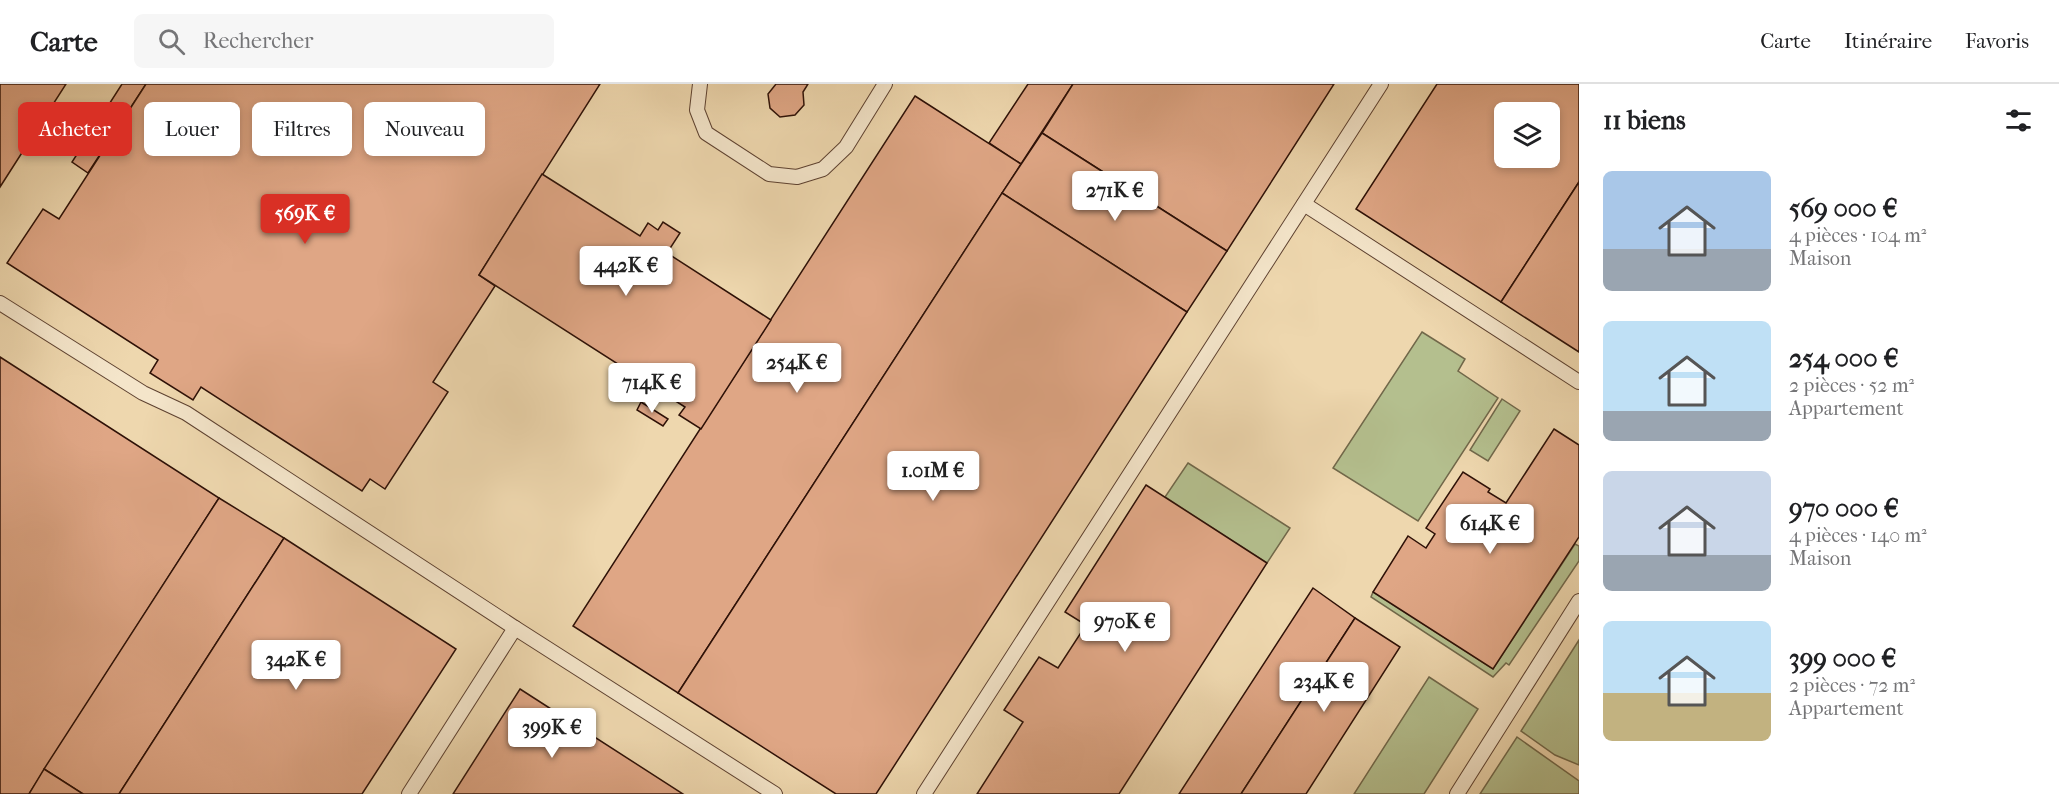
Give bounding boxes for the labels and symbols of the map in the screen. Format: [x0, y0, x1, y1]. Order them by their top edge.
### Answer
pin: 271K € [1066, 171, 1164, 222]
pin: 569K € [256, 194, 354, 245]
pin: 442K € [577, 246, 675, 297]
pin: 254K € [748, 343, 846, 394]
pin: 714K € [603, 363, 701, 414]
pin: 1.01M € [878, 451, 988, 502]
pin: 614K € [1441, 504, 1539, 555]
pin: 970K € [1076, 602, 1174, 653]
pin: 342K € [247, 640, 345, 691]
pin: 234K € [1275, 662, 1373, 713]
pin: 399K € [503, 708, 601, 759]

